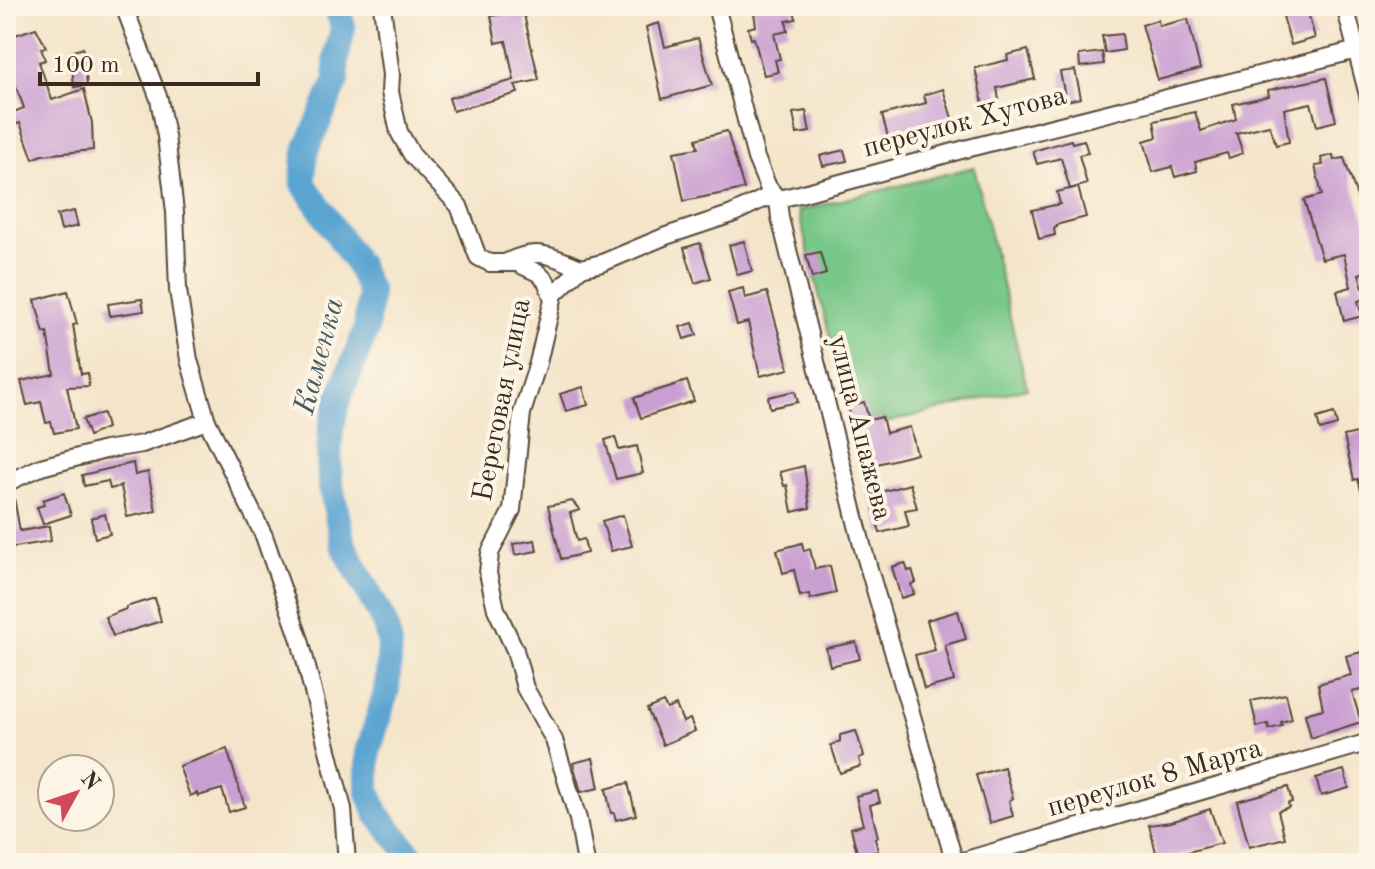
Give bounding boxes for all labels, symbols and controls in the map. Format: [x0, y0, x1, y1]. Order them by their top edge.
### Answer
scale bar [40, 36, 258, 86]
text: 100 m [52, 54, 120, 78]
street label: переулок Хутова [860, 82, 1070, 164]
water label: Каменка [290, 295, 350, 418]
street label: Береговая улица [470, 296, 536, 504]
street label: улица Апажева [822, 332, 896, 524]
street label: переулок 8 Марта [1045, 735, 1266, 823]
north arrow [36, 753, 116, 833]
text: N [76, 768, 104, 795]

